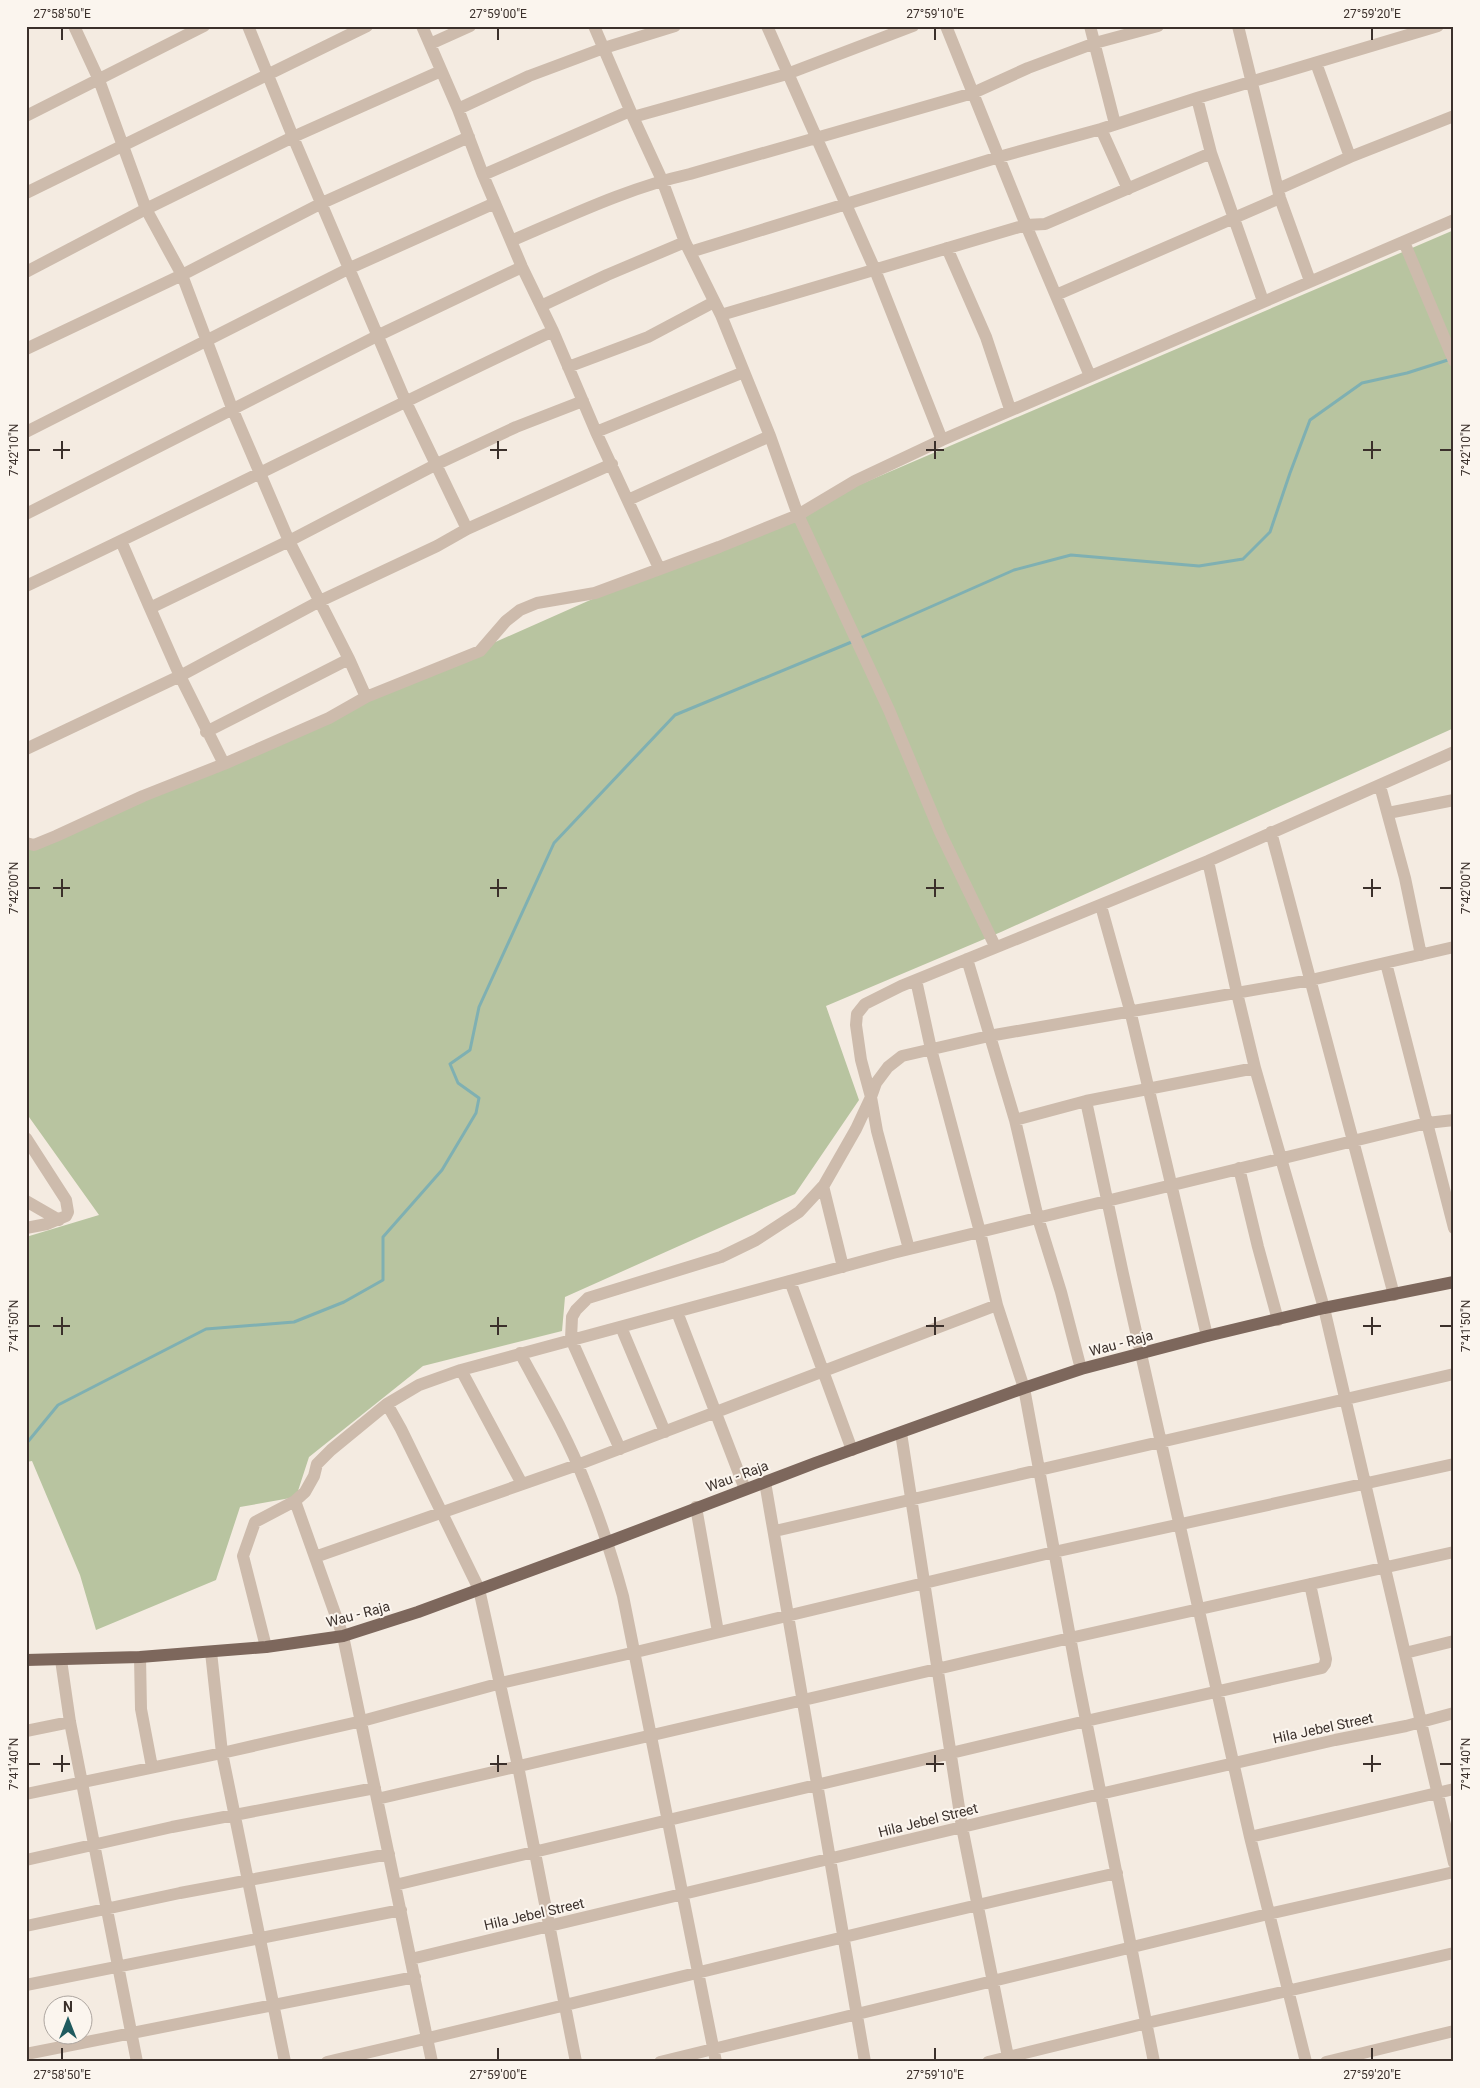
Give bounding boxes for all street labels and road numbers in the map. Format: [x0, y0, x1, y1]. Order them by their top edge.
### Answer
street label: Wau - Raja [1087, 1327, 1155, 1359]
street label: Wau - Raja [703, 1457, 771, 1495]
street label: Wau - Raja [324, 1598, 392, 1630]
street label: Hila Jebel Street [1271, 1709, 1375, 1746]
street label: Hila Jebel Street [877, 1800, 980, 1840]
street label: Hila Jebel Street [482, 1895, 586, 1933]

